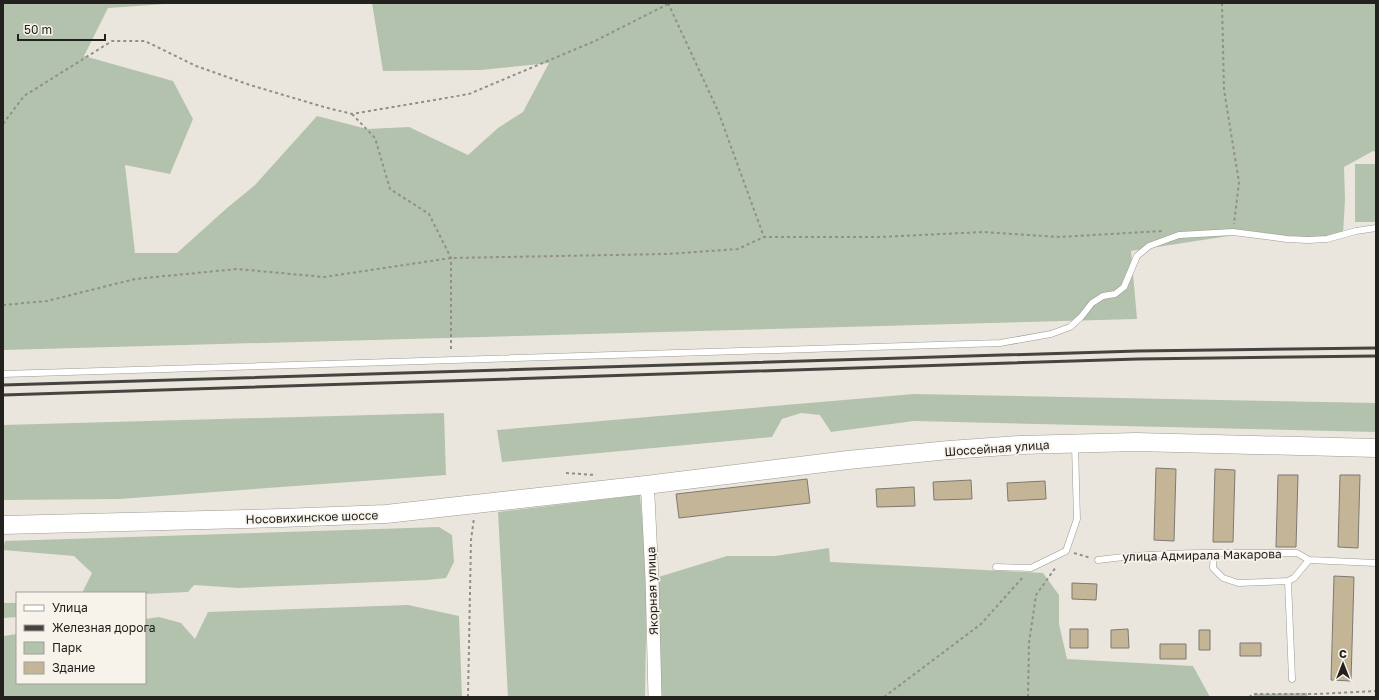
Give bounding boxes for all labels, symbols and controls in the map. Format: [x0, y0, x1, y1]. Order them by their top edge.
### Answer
scale bar [18, 16, 105, 42]
text: 50 m [24, 22, 52, 37]
street label: Шоссейная улица [944, 437, 1050, 459]
street label: Носовихинское шоссе [245, 507, 379, 527]
street label: Якорная улица [643, 546, 661, 636]
street label: улица Адмирала Макарова [1122, 546, 1282, 564]
legend [16, 592, 146, 684]
text: Улица [52, 600, 88, 615]
text: Железная дорога [52, 620, 155, 635]
text: Парк [52, 640, 82, 655]
north arrow [1323, 644, 1363, 684]
text: С [1339, 647, 1347, 660]
text: Здание [52, 660, 95, 675]

